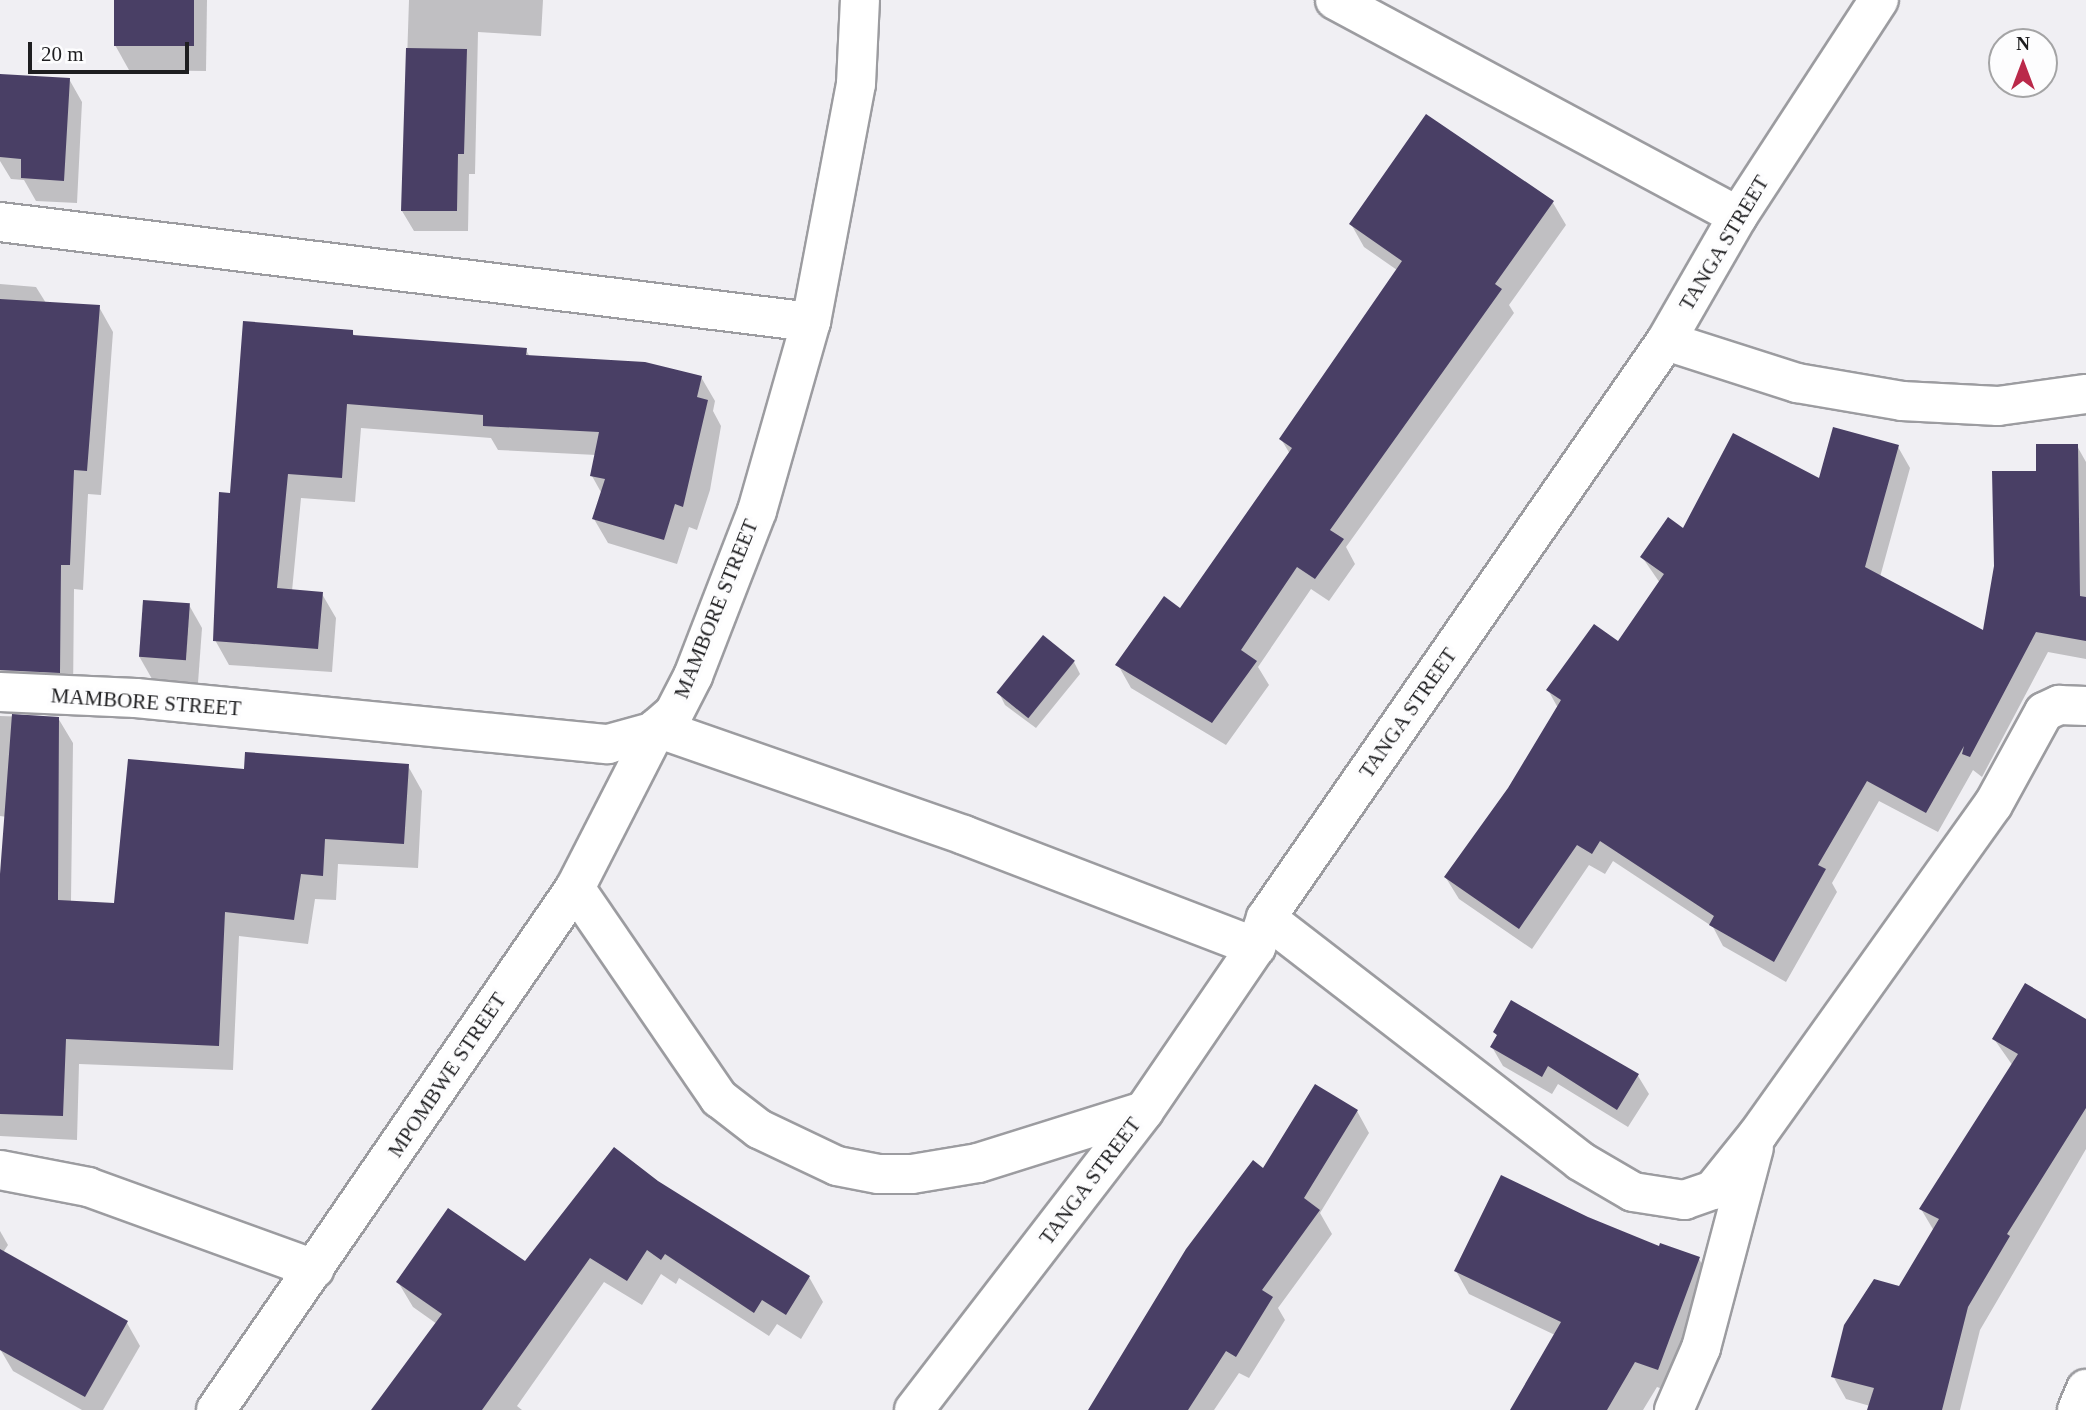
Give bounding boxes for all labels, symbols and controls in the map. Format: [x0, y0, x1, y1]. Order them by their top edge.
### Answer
scale bar [32, 28, 192, 72]
north arrow [1988, 28, 2058, 98]
text: N [2016, 33, 2030, 54]
text: 20 m [41, 42, 84, 66]
street label: TANGA STREET [1674, 170, 1774, 316]
street label: MAMBORE STREET [669, 516, 763, 702]
street label: TANGA STREET [1353, 643, 1463, 783]
street label: MAMBORE STREET [50, 683, 242, 721]
street label: MPOMBWE STREET [383, 988, 511, 1162]
street label: TANGA STREET [1034, 1112, 1146, 1250]

